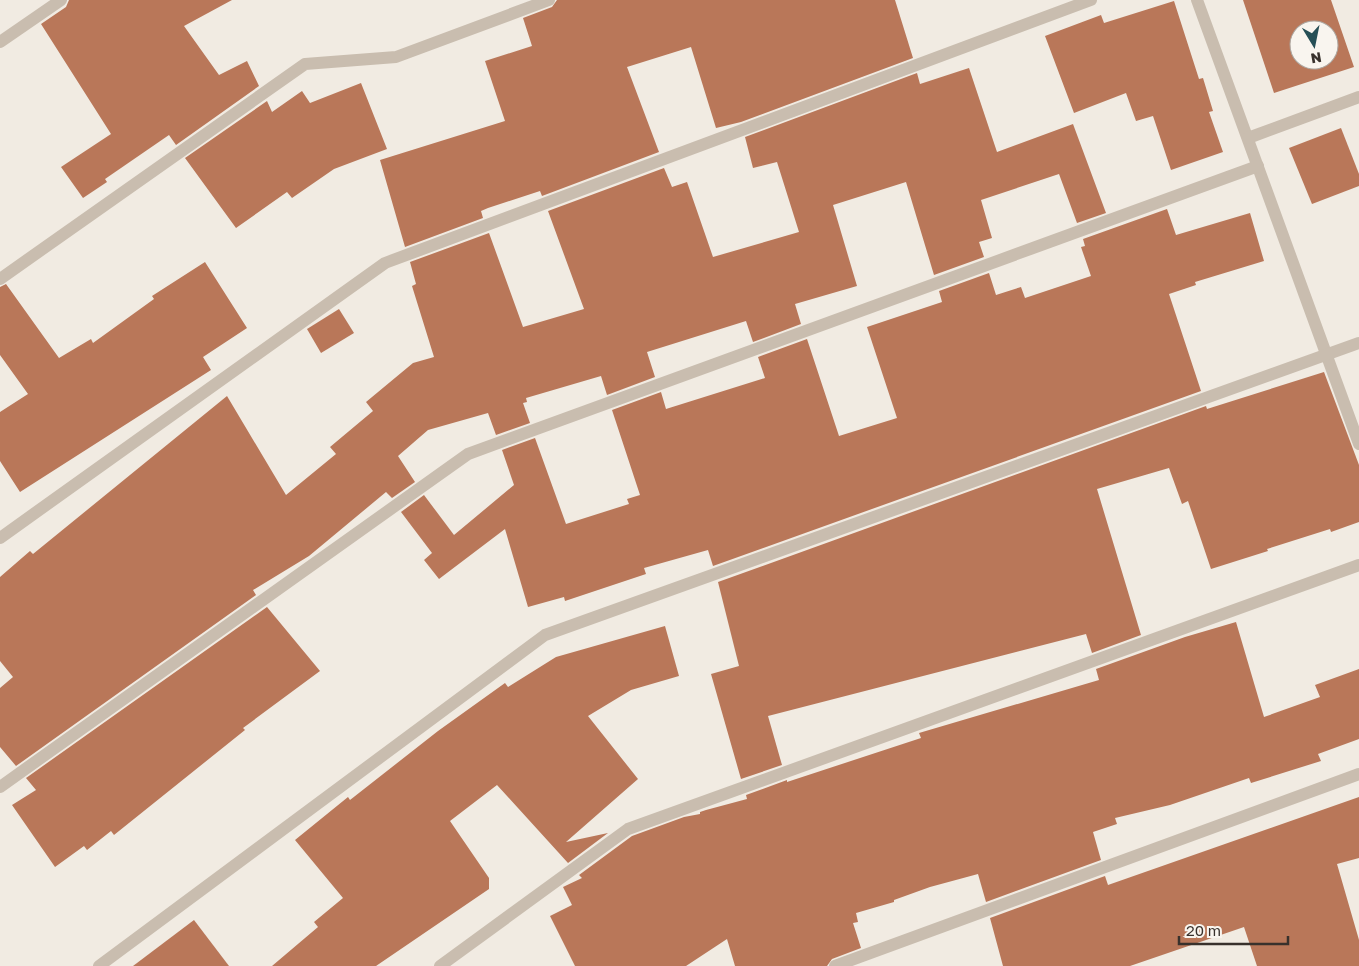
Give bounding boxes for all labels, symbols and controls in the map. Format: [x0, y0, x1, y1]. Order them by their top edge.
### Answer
north arrow [1289, 20, 1339, 70]
text: N [1310, 49, 1323, 68]
scale bar [1179, 914, 1288, 946]
text: 20 m [1186, 921, 1221, 939]

